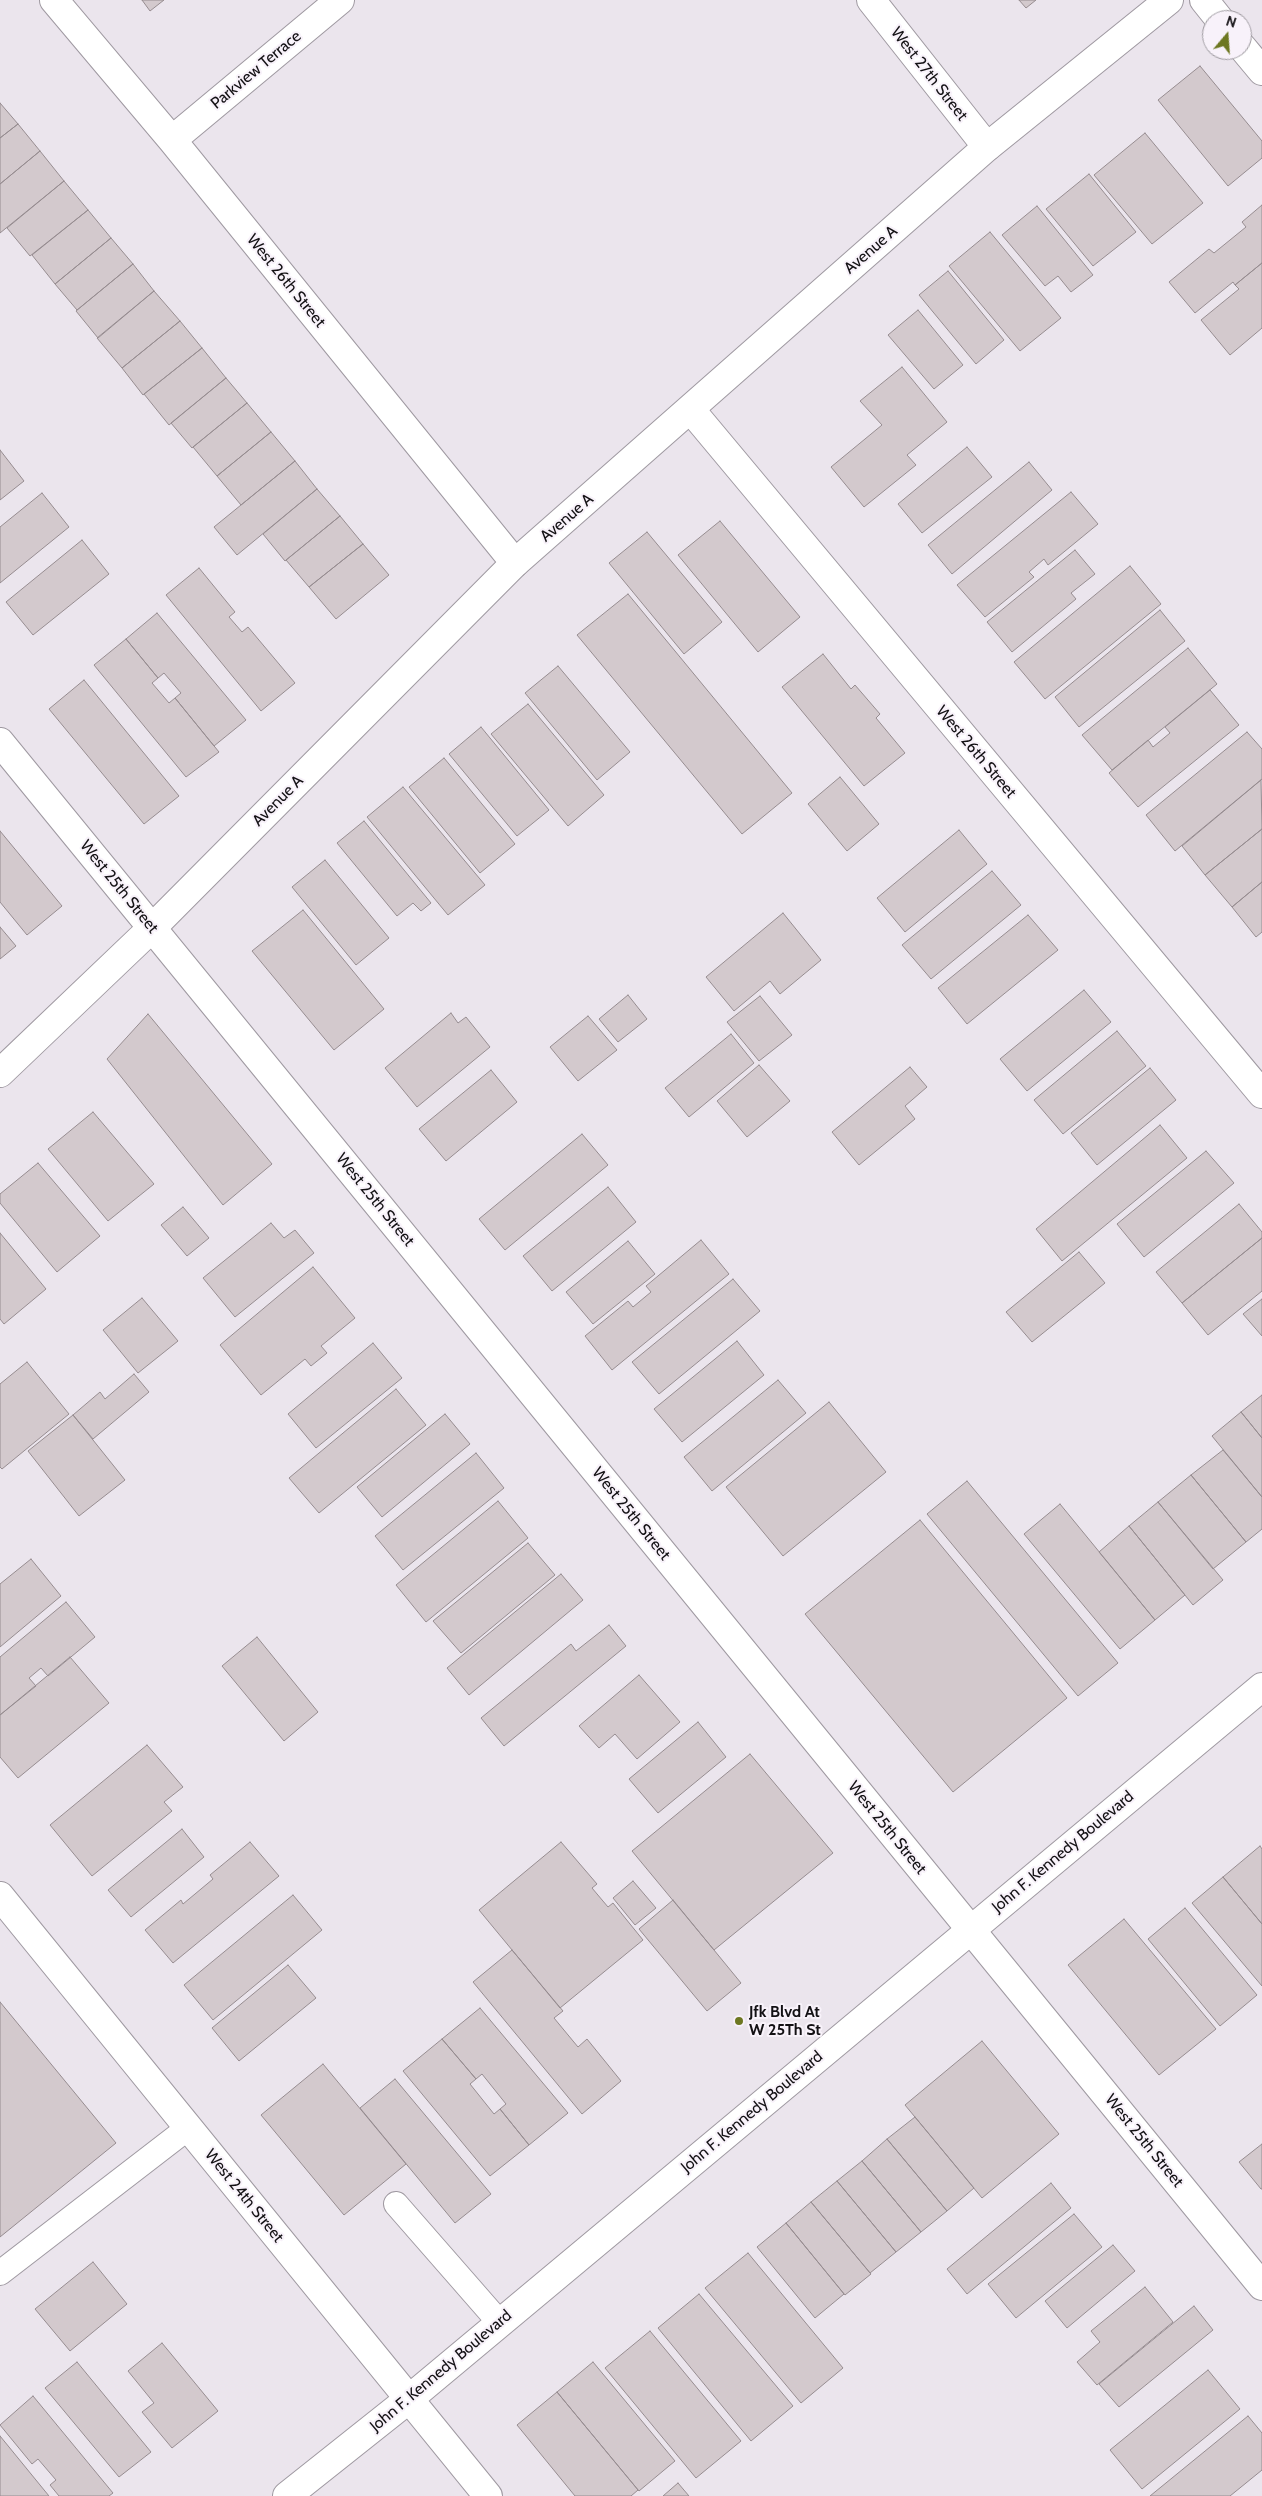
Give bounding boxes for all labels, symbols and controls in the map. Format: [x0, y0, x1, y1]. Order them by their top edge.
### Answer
north arrow [1202, 10, 1252, 60]
text: N [1224, 12, 1239, 32]
street label: West 27th Street [886, 23, 972, 125]
street label: Parkview Terrace [207, 27, 305, 113]
street label: Avenue A [840, 222, 902, 278]
street label: West 26th Street [242, 230, 330, 332]
street label: Avenue A [536, 490, 598, 546]
street label: West 26th Street [932, 702, 1020, 802]
street label: Avenue A [249, 772, 307, 830]
street label: West 25th Street [76, 837, 162, 937]
street label: West 25th Street [332, 1150, 418, 1250]
street label: West 25th Street [588, 1464, 674, 1564]
street label: West 25th Street [844, 1778, 930, 1878]
street label: John F. Kennedy Boulevard [988, 1787, 1138, 1917]
place label: Jfk Blvd At W 25Th St [749, 2002, 821, 2040]
marker: Jfk Blvd At W 25Th St [733, 2015, 745, 2027]
street label: John F. Kennedy Boulevard [677, 2047, 827, 2177]
street label: West 25th Street [1101, 2091, 1187, 2191]
street label: West 24th Street [200, 2145, 288, 2247]
street label: John F. Kennedy Boulevard [366, 2306, 516, 2436]

